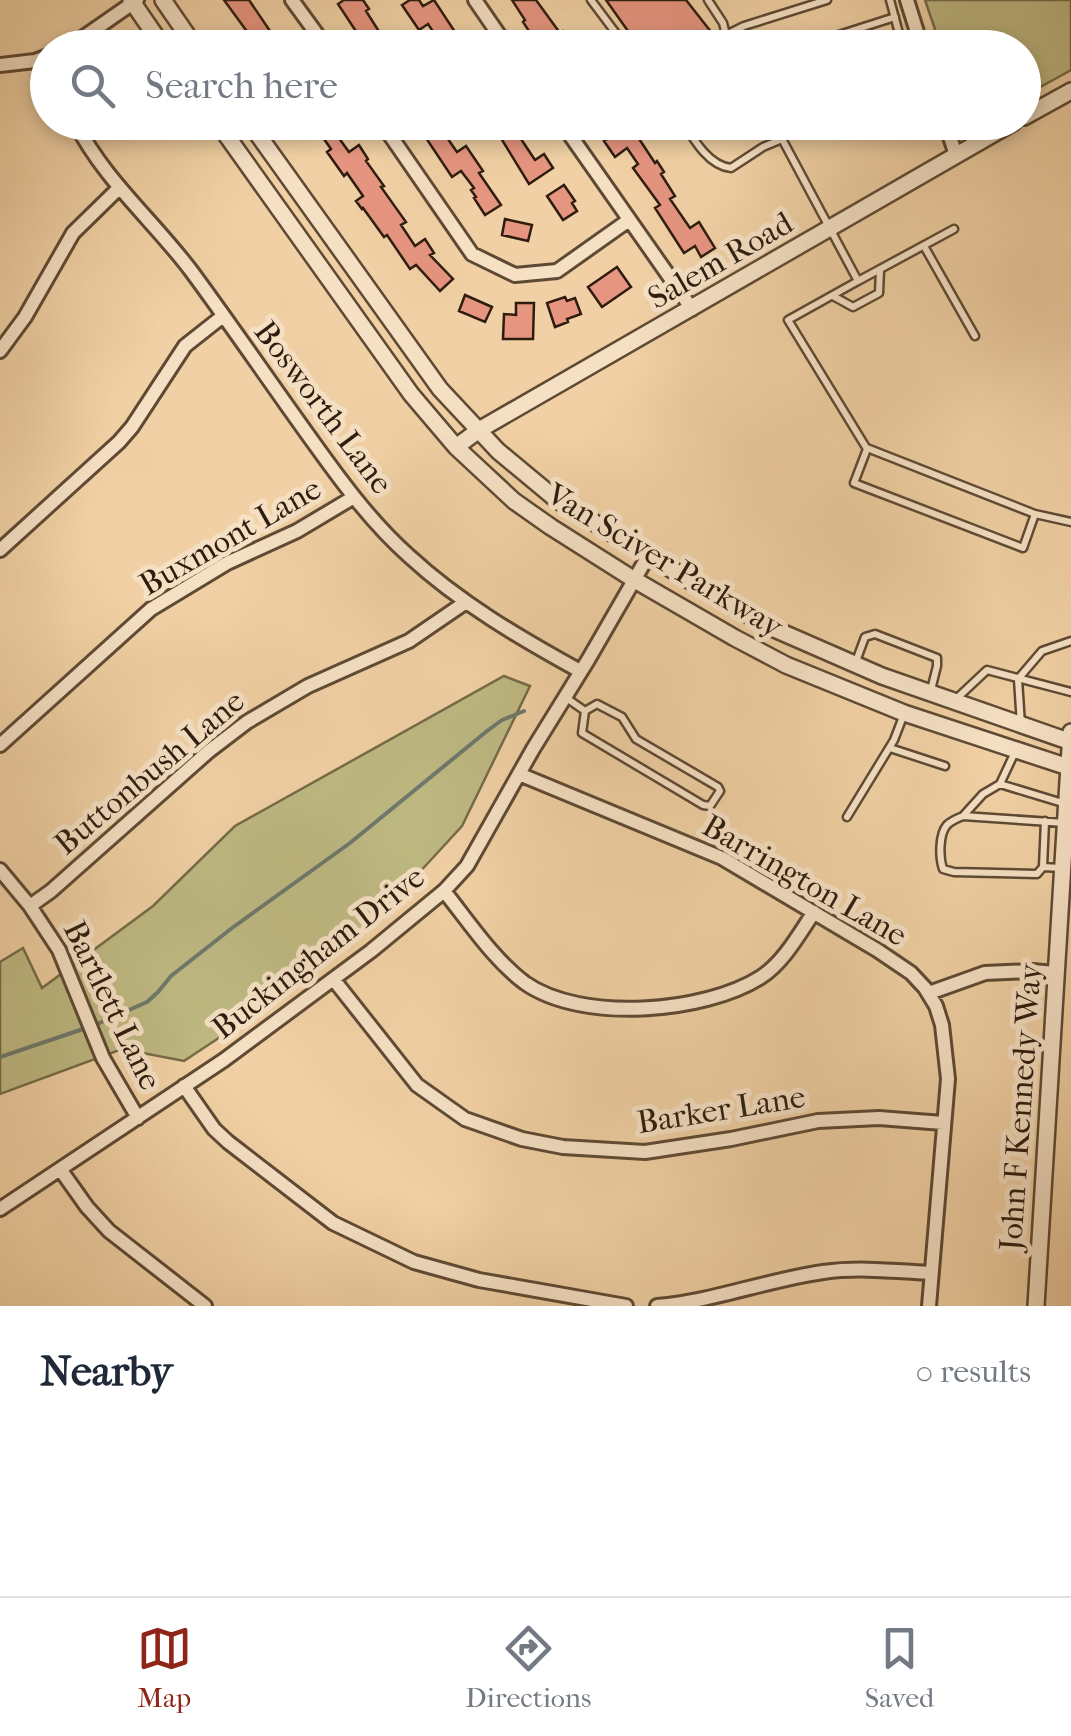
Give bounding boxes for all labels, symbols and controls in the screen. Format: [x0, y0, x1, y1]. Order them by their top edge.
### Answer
search box [30, 30, 1041, 140]
icon: search [65, 58, 120, 113]
text: Search here [145, 63, 338, 108]
street label: Salem Road [642, 204, 799, 317]
street label: Bosworth Lane [247, 314, 401, 501]
street label: Buxmont Lane [133, 470, 328, 603]
street label: Van Sciver Parkway [539, 475, 790, 646]
street label: Buttonbush Lane [47, 682, 252, 862]
street label: Barrington Lane [696, 807, 914, 954]
street label: Buckingham Drive [205, 858, 432, 1047]
street label: Bartlett Lane [56, 915, 169, 1096]
street label: John F Kennedy Way [992, 961, 1049, 1255]
street label: Barker Lane [634, 1078, 808, 1141]
text: Nearby [40, 1347, 172, 1396]
text: 0 results [915, 1353, 1031, 1390]
tab: Map [137, 1621, 192, 1714]
tab: Directions [465, 1621, 591, 1714]
tab: Saved [865, 1621, 934, 1714]

